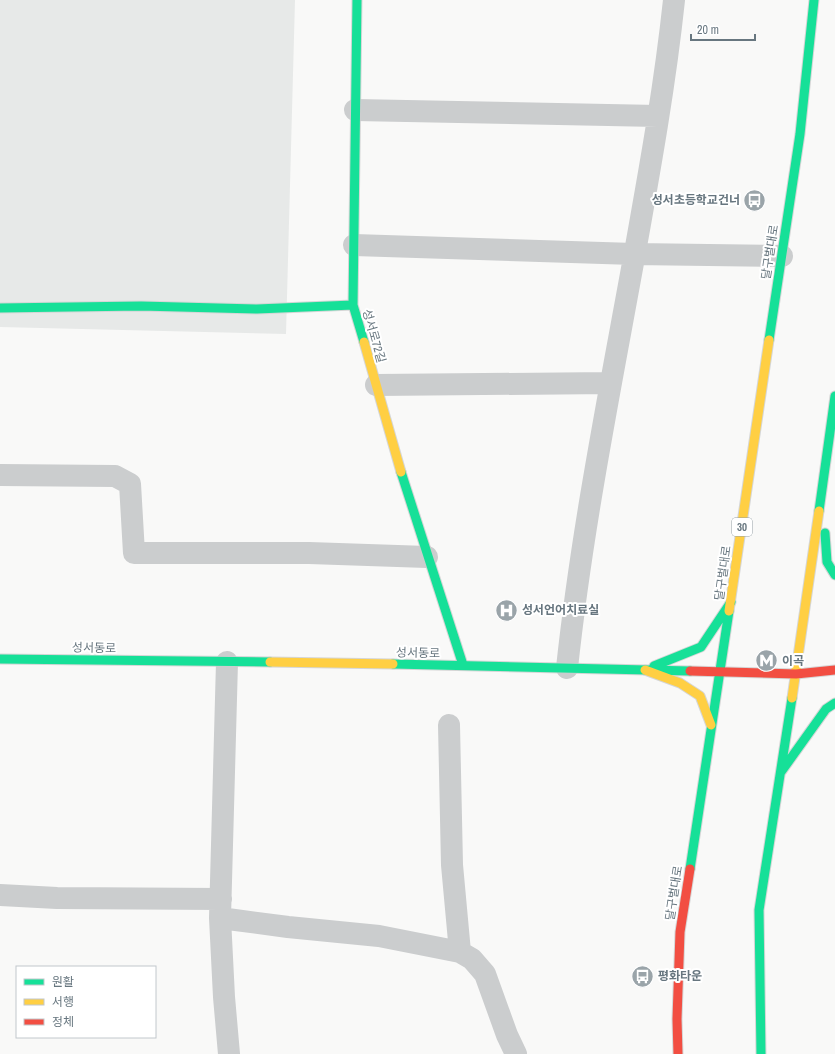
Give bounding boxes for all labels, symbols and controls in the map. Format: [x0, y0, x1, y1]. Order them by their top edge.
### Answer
scale bar [691, 16, 755, 42]
text: 20 m [697, 22, 719, 38]
bus stop icon: 성서초등학교건너 [742, 187, 768, 213]
place label: 성서초등학교건너 [652, 192, 740, 208]
street label: 달구벌대로 [758, 223, 782, 281]
street label: 성서로72길 [359, 307, 389, 365]
road number: 30 [732, 518, 752, 536]
street label: 달구벌대로 [711, 545, 735, 601]
hospital icon: 성서언어치료실 [494, 597, 520, 623]
place label: 성서언어치료실 [522, 602, 599, 618]
street label: 성서동로 [72, 640, 116, 656]
street label: 성서동로 [396, 645, 440, 661]
metro station icon: 이곡 [753, 648, 779, 674]
place label: 이곡 [782, 653, 804, 669]
street label: 달구벌대로 [662, 864, 686, 922]
bus stop icon: 평화타운 [629, 963, 655, 989]
legend [16, 966, 156, 1038]
place label: 평화타운 [658, 968, 702, 984]
text: 원활 [52, 974, 74, 990]
text: 서행 [52, 994, 74, 1010]
text: 정체 [52, 1014, 74, 1030]

